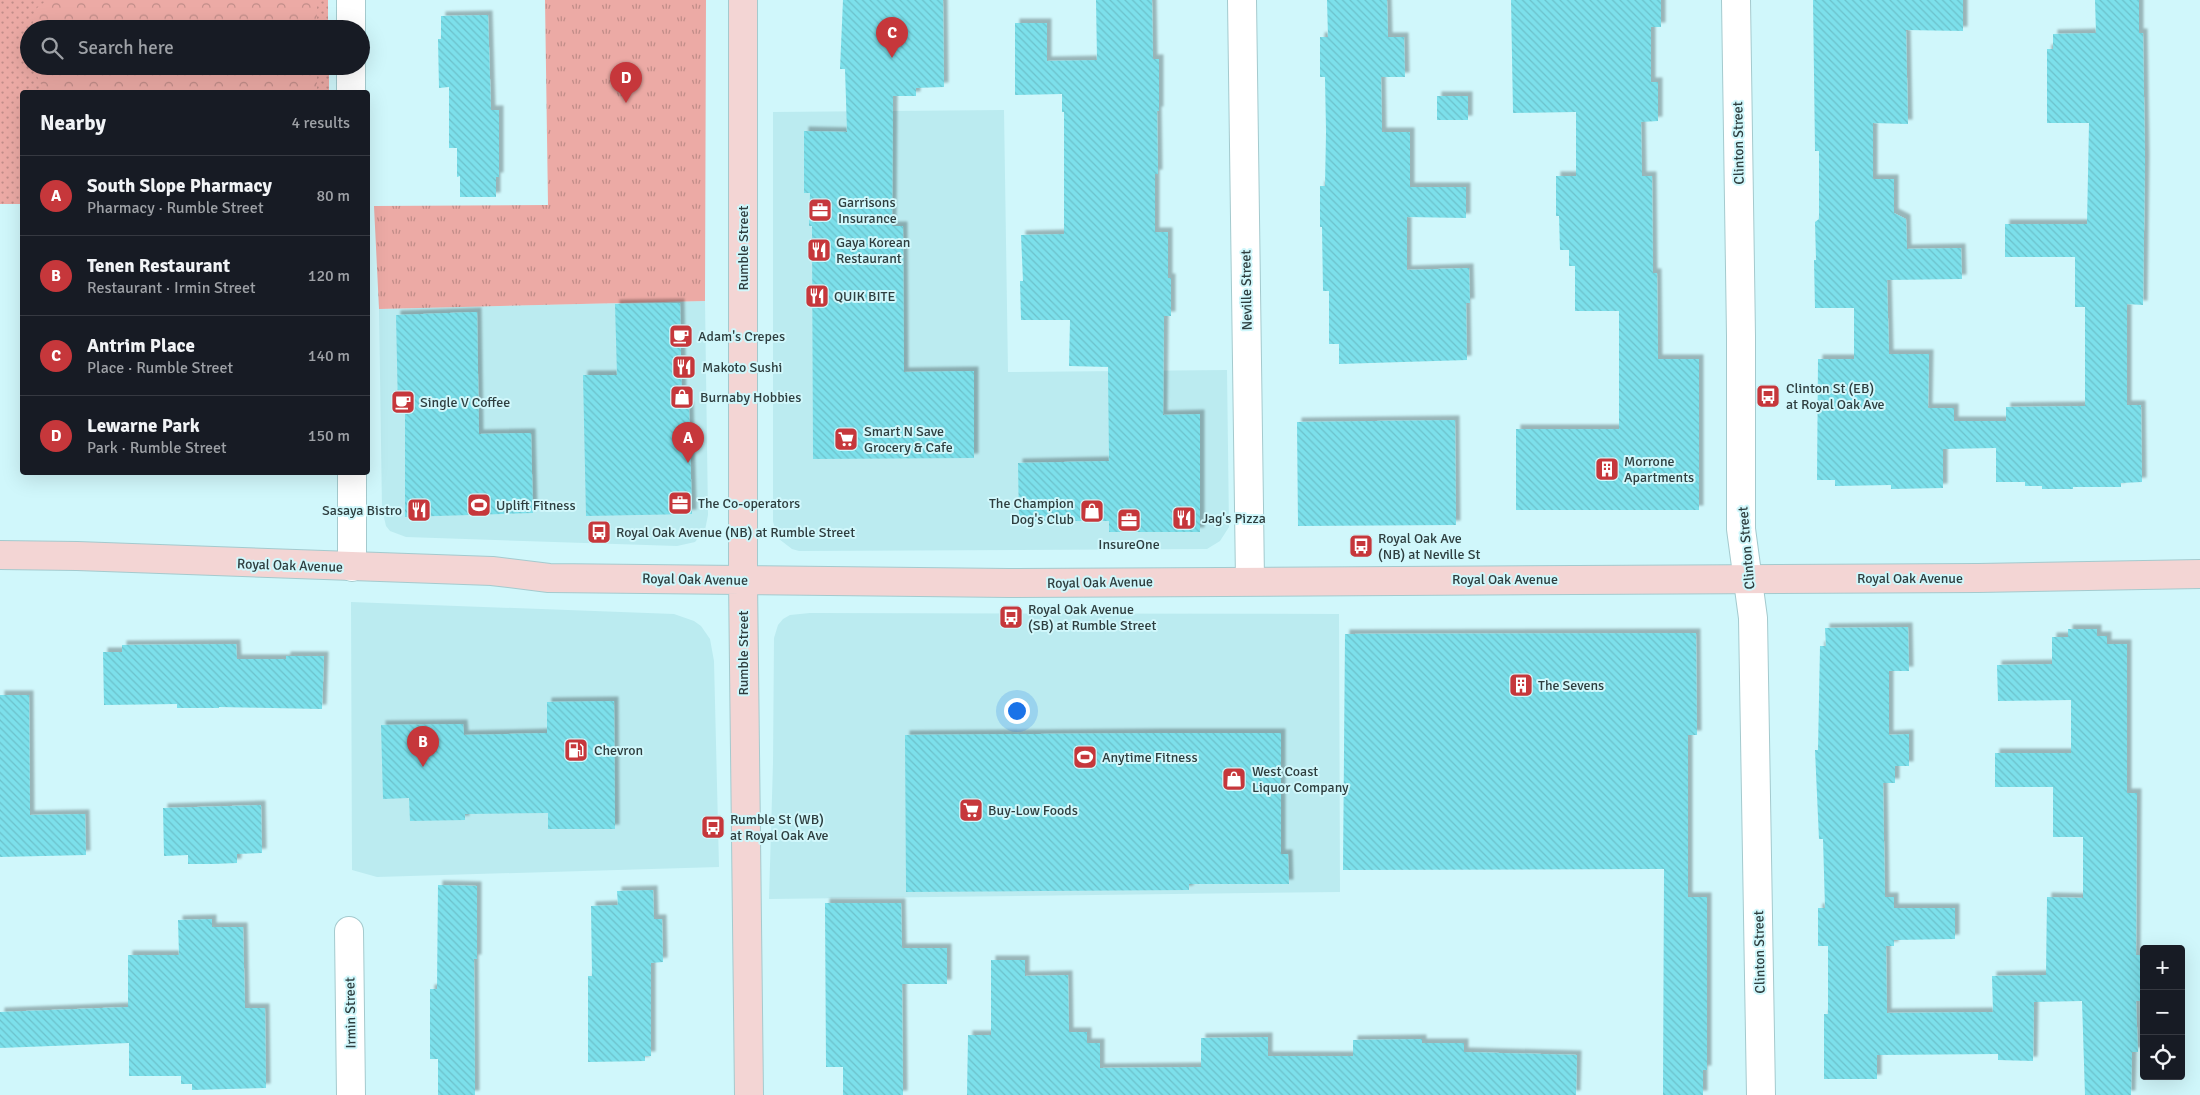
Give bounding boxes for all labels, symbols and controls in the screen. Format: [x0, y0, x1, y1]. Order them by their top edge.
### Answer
pin: C [876, 17, 908, 58]
search box [20, 20, 370, 75]
icon: search [38, 34, 66, 62]
text: Search here [78, 36, 174, 60]
pin: D [610, 62, 642, 103]
street label: Clinton Street [1729, 101, 1748, 185]
text: Nearby [40, 110, 106, 136]
text: 4 results [291, 113, 350, 133]
text: South Slope Pharmacy [87, 174, 272, 198]
text: A [51, 186, 61, 206]
text: 80 m [316, 186, 350, 206]
place label: Garrisons Insurance [838, 194, 897, 227]
office icon: Garrisons Insurance [807, 197, 833, 223]
text: Pharmacy · Rumble Street [87, 198, 263, 218]
street label: Rumble Street [735, 205, 752, 290]
place label: Gaya Korean Restaurant [836, 234, 911, 267]
restaurant icon: Gaya Korean Restaurant [806, 237, 832, 263]
street label: Neville Street [1237, 249, 1256, 331]
text: Tenen Restaurant [87, 254, 230, 278]
text: B [51, 266, 61, 286]
text: 120 m [308, 266, 350, 286]
text: Restaurant · Irmin Street [87, 278, 256, 298]
restaurant icon: QUIK BITE [804, 283, 830, 309]
place label: QUIK BITE [834, 288, 895, 305]
cafe icon: Adam's Crepes [668, 323, 694, 349]
place label: Adam's Crepes [698, 328, 785, 345]
text: Antrim Place [87, 334, 195, 358]
text: C [51, 346, 61, 366]
text: 140 m [308, 346, 350, 366]
restaurant icon: Makoto Sushi [671, 354, 697, 380]
text: Place · Rumble Street [87, 358, 233, 378]
place label: Makoto Sushi [702, 359, 782, 376]
place label: Clinton St (EB) at Royal Oak Ave [1786, 380, 1885, 413]
bus stop icon: Clinton St (EB) at Royal Oak Ave [1755, 383, 1781, 409]
shop icon: Burnaby Hobbies [669, 384, 695, 410]
cafe icon: Single V Coffee [390, 389, 416, 415]
place label: Burnaby Hobbies [700, 389, 801, 406]
place label: Single V Coffee [420, 394, 510, 411]
text: Lewarne Park [87, 414, 200, 438]
pin: A [672, 422, 704, 463]
place label: Smart N Save Grocery & Cafe [864, 423, 953, 456]
text: D [51, 426, 61, 446]
text: 150 m [308, 426, 350, 446]
supermarket icon: Smart N Save Grocery & Cafe [833, 426, 859, 452]
text: Park · Rumble Street [87, 438, 227, 458]
place label: Morrone Apartments [1624, 453, 1694, 486]
building icon: Morrone Apartments [1594, 456, 1620, 482]
office icon: The Co-operators [667, 490, 693, 516]
sports icon: Uplift Fitness [466, 492, 492, 518]
place label: The Co-operators [698, 495, 800, 512]
place label: The Champion Dog's Club [989, 495, 1074, 528]
restaurant icon: Sasaya Bistro [406, 497, 432, 523]
place label: Uplift Fitness [496, 497, 576, 514]
shop icon: The Champion Dog's Club [1079, 498, 1105, 524]
place label: Sasaya Bistro [322, 502, 402, 519]
restaurant icon: Jag's Pizza [1171, 505, 1197, 531]
street label: Clinton Street [1734, 506, 1759, 590]
office icon: InsureOne [1116, 507, 1142, 533]
place label: Jag's Pizza [1202, 510, 1266, 527]
bus stop icon: Royal Oak Avenue (NB) at Rumble Street [586, 519, 612, 545]
place label: Royal Oak Avenue (NB) at Rumble Street [616, 524, 855, 541]
place label: Royal Oak Ave (NB) at Neville St [1378, 530, 1480, 563]
bus stop icon: Royal Oak Ave (NB) at Neville St [1348, 533, 1374, 559]
place label: InsureOne [1098, 536, 1160, 553]
street label: Royal Oak Avenue [237, 555, 343, 576]
street label: Royal Oak Avenue [642, 570, 748, 589]
street label: Royal Oak Avenue [1857, 570, 1963, 587]
street label: Royal Oak Avenue [1452, 571, 1558, 588]
street label: Royal Oak Avenue [1047, 573, 1153, 592]
place label: Royal Oak Avenue (SB) at Rumble Street [1028, 601, 1156, 634]
bus stop icon: Royal Oak Avenue (SB) at Rumble Street [998, 604, 1024, 630]
street label: Rumble Street [735, 610, 752, 695]
building icon: The Sevens [1508, 672, 1534, 698]
place label: The Sevens [1538, 677, 1604, 694]
your location [1004, 698, 1030, 724]
pin: B [407, 726, 439, 767]
fuel station icon: Chevron [563, 737, 589, 763]
place label: Chevron [594, 742, 643, 759]
sports icon: Anytime Fitness [1072, 744, 1098, 770]
place label: Anytime Fitness [1102, 749, 1198, 766]
place label: West Coast Liquor Company [1252, 763, 1349, 796]
shop icon: West Coast Liquor Company [1221, 766, 1247, 792]
supermarket icon: Buy-Low Foods [958, 797, 984, 823]
place label: Buy-Low Foods [988, 802, 1078, 819]
place label: Rumble St (WB) at Royal Oak Ave [730, 811, 829, 844]
bus stop icon: Rumble St (WB) at Royal Oak Ave [700, 814, 726, 840]
street label: Clinton Street [1750, 910, 1769, 994]
map controls [2140, 945, 2185, 1080]
button: + [2140, 945, 2185, 990]
street label: Irmin Street [341, 977, 360, 1049]
button: − [2140, 990, 2185, 1035]
button: locate [2140, 1035, 2185, 1080]

